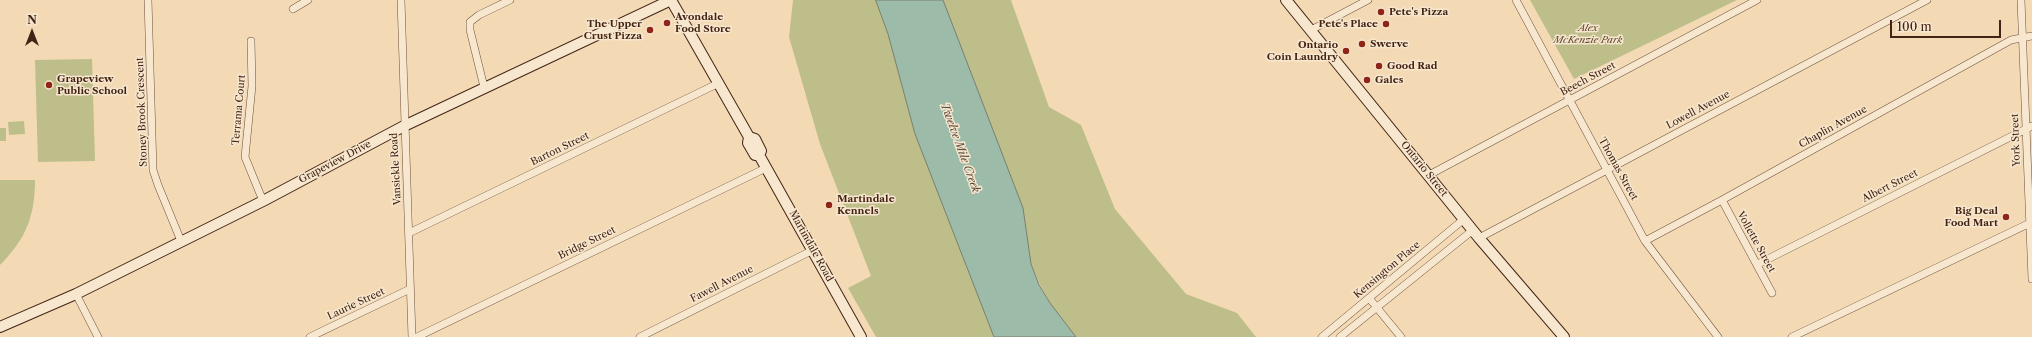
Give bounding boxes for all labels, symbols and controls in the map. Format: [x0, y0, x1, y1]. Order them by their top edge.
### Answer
place label: Pete's Pizza [1389, 6, 1448, 18]
marker: Pete's Pizza [1376, 7, 1386, 17]
place label: Avondale Food Store [675, 11, 731, 34]
north arrow [12, 12, 52, 52]
scale bar [1892, 12, 2003, 38]
text: N [27, 13, 37, 27]
place label: The Upper Crust Pizza [584, 18, 642, 42]
marker: Avondale Food Store [662, 18, 672, 28]
place label: Pete's Place [1319, 18, 1378, 30]
marker: Pete's Place [1381, 19, 1391, 29]
text: 100 m [1897, 19, 1932, 34]
park label: Alex McKenzie Park [1553, 22, 1623, 46]
marker: The Upper Crust Pizza [645, 25, 655, 35]
place label: Swerve [1370, 38, 1408, 50]
place label: Ontario Coin Laundry [1267, 39, 1338, 62]
marker: Swerve [1357, 39, 1367, 49]
marker: Ontario Coin Laundry [1341, 46, 1351, 56]
street label: Stoney Brook Crescent [134, 57, 150, 167]
street label: Beech Street [1558, 59, 1618, 99]
place label: Good Rad [1387, 60, 1437, 72]
marker: Good Rad [1374, 61, 1384, 71]
place label: Grapeview Public School [57, 73, 127, 96]
street label: Terrama Court [230, 74, 248, 146]
place label: Gales [1375, 74, 1403, 86]
marker: Gales [1362, 75, 1372, 85]
marker: Grapeview Public School [44, 80, 54, 90]
street label: Lowell Avenue [1664, 88, 1732, 132]
water label: Twelve Mile Creek [938, 101, 982, 195]
street label: Chaplin Avenue [1797, 103, 1869, 151]
street label: York Street [2009, 113, 2023, 167]
street label: Barton Street [529, 130, 591, 168]
street label: Vansickle Road [388, 133, 404, 205]
street label: Thomas Street [1596, 136, 1640, 202]
street label: Grapeview Drive [297, 138, 373, 186]
street label: Ontario Street [1398, 139, 1450, 199]
street label: Albert Street [1860, 167, 1920, 205]
place label: Martindale Kennels [837, 193, 895, 216]
marker: Martindale Kennels [824, 200, 834, 210]
place label: Big Deal Food Mart [1944, 205, 1998, 228]
street label: Martindale Road [786, 208, 836, 284]
street label: Vollette Street [1734, 209, 1778, 275]
marker: Big Deal Food Mart [2001, 212, 2011, 222]
street label: Bridge Street [556, 224, 618, 262]
street label: Kensington Place [1352, 239, 1422, 301]
street label: Fawell Avenue [689, 263, 755, 305]
street label: Laurie Street [325, 285, 387, 323]

